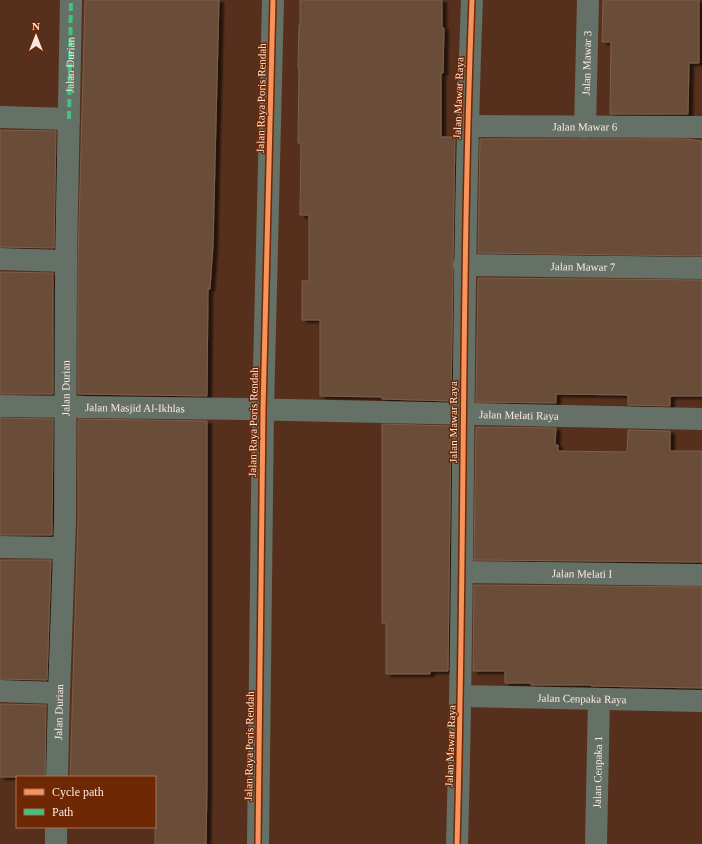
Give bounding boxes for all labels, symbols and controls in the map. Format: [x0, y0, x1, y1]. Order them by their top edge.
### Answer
north arrow [16, 16, 56, 56]
text: N [32, 20, 40, 32]
street label: Jalan Mawar 3 [580, 30, 593, 96]
street label: Jalan Durian [63, 36, 76, 93]
street label: Jalan Raya Poris Rendah [254, 43, 268, 153]
street label: Jalan Mawar Raya [451, 57, 465, 139]
street label: Jalan Mawar 6 [553, 120, 618, 133]
street label: Jalan Mawar 7 [551, 260, 616, 273]
street label: Jalan Durian [59, 360, 72, 416]
street label: Jalan Raya Poris Rendah [246, 367, 260, 477]
street label: Jalan Mawar Raya [447, 381, 459, 463]
street label: Jalan Masjid Al-Ikhlas [85, 401, 185, 414]
street label: Jalan Melati Raya [479, 408, 559, 422]
street label: Jalan Melati I [552, 567, 613, 580]
street label: Jalan Durian [52, 683, 65, 740]
street label: Jalan Raya Poris Rendah [242, 691, 256, 801]
street label: Jalan Cenpaka Raya [537, 692, 627, 705]
street label: Jalan Mawar Raya [443, 705, 457, 787]
street label: Jalan Cenpaka 1 [591, 736, 604, 808]
legend [16, 776, 156, 828]
text: Cycle path [52, 785, 104, 799]
text: Path [52, 805, 73, 819]

